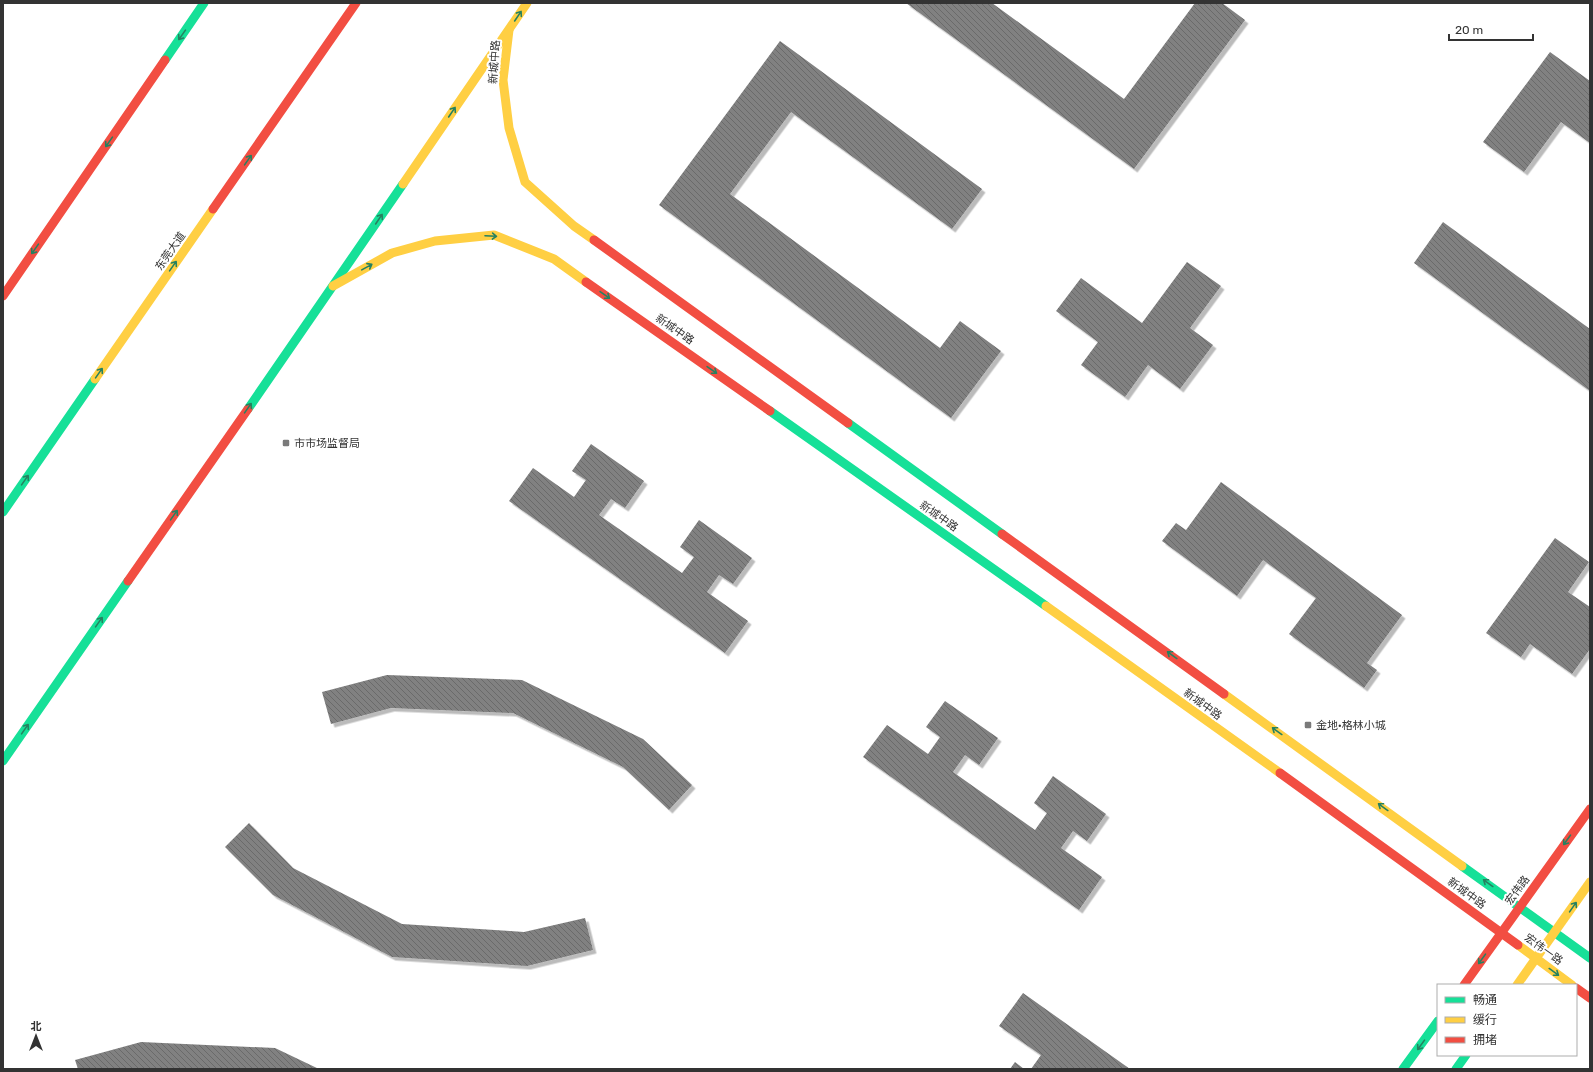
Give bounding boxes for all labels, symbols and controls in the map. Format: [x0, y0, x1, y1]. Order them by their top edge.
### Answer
one-way arrow [514, 11, 522, 22]
scale bar [1449, 16, 1533, 42]
text: 20 m [1455, 23, 1483, 37]
one-way arrow [178, 29, 186, 40]
street label: 新城中路 [486, 40, 503, 84]
one-way arrow [449, 106, 457, 118]
one-way arrow [105, 136, 113, 147]
one-way arrow [244, 154, 252, 165]
one-way arrow [375, 214, 383, 225]
street label: 东莞大道 [152, 230, 188, 273]
one-way arrow [485, 232, 498, 240]
one-way arrow [31, 244, 39, 255]
one-way arrow [169, 261, 177, 272]
one-way arrow [361, 262, 373, 270]
one-way arrow [600, 291, 611, 299]
street label: 新城中路 [653, 311, 696, 347]
one-way arrow [706, 366, 717, 374]
one-way arrow [95, 368, 103, 379]
one-way arrow [244, 403, 252, 414]
place label: 市市场监督局 [294, 437, 360, 450]
marker: 市市场监督局 [281, 438, 291, 448]
one-way arrow [21, 475, 29, 486]
street label: 新城中路 [917, 498, 960, 534]
one-way arrow [170, 510, 178, 521]
one-way arrow [95, 617, 103, 628]
one-way arrow [1166, 651, 1177, 660]
street label: 新城中路 [1181, 686, 1224, 723]
place label: 金地·格林小城 [1316, 719, 1386, 732]
marker: 金地·格林小城 [1303, 720, 1313, 730]
one-way arrow [21, 723, 29, 734]
one-way arrow [1272, 727, 1283, 735]
one-way arrow [1377, 803, 1388, 811]
one-way arrow [1563, 834, 1571, 845]
street label: 宏伟路 [1502, 873, 1532, 907]
street label: 新城中路 [1445, 875, 1488, 912]
one-way arrow [1483, 879, 1494, 888]
one-way arrow [1568, 902, 1577, 913]
street label: 宏伟一路 [1522, 931, 1565, 968]
one-way arrow [1478, 953, 1486, 964]
one-way arrow [1549, 968, 1560, 976]
legend [1437, 984, 1577, 1056]
text: 畅通 [1473, 993, 1497, 1007]
text: 缓行 [1473, 1013, 1497, 1027]
north arrow [16, 1016, 56, 1056]
text: 北 [31, 1020, 42, 1033]
text: 拥堵 [1473, 1033, 1497, 1047]
one-way arrow [1417, 1039, 1425, 1050]

